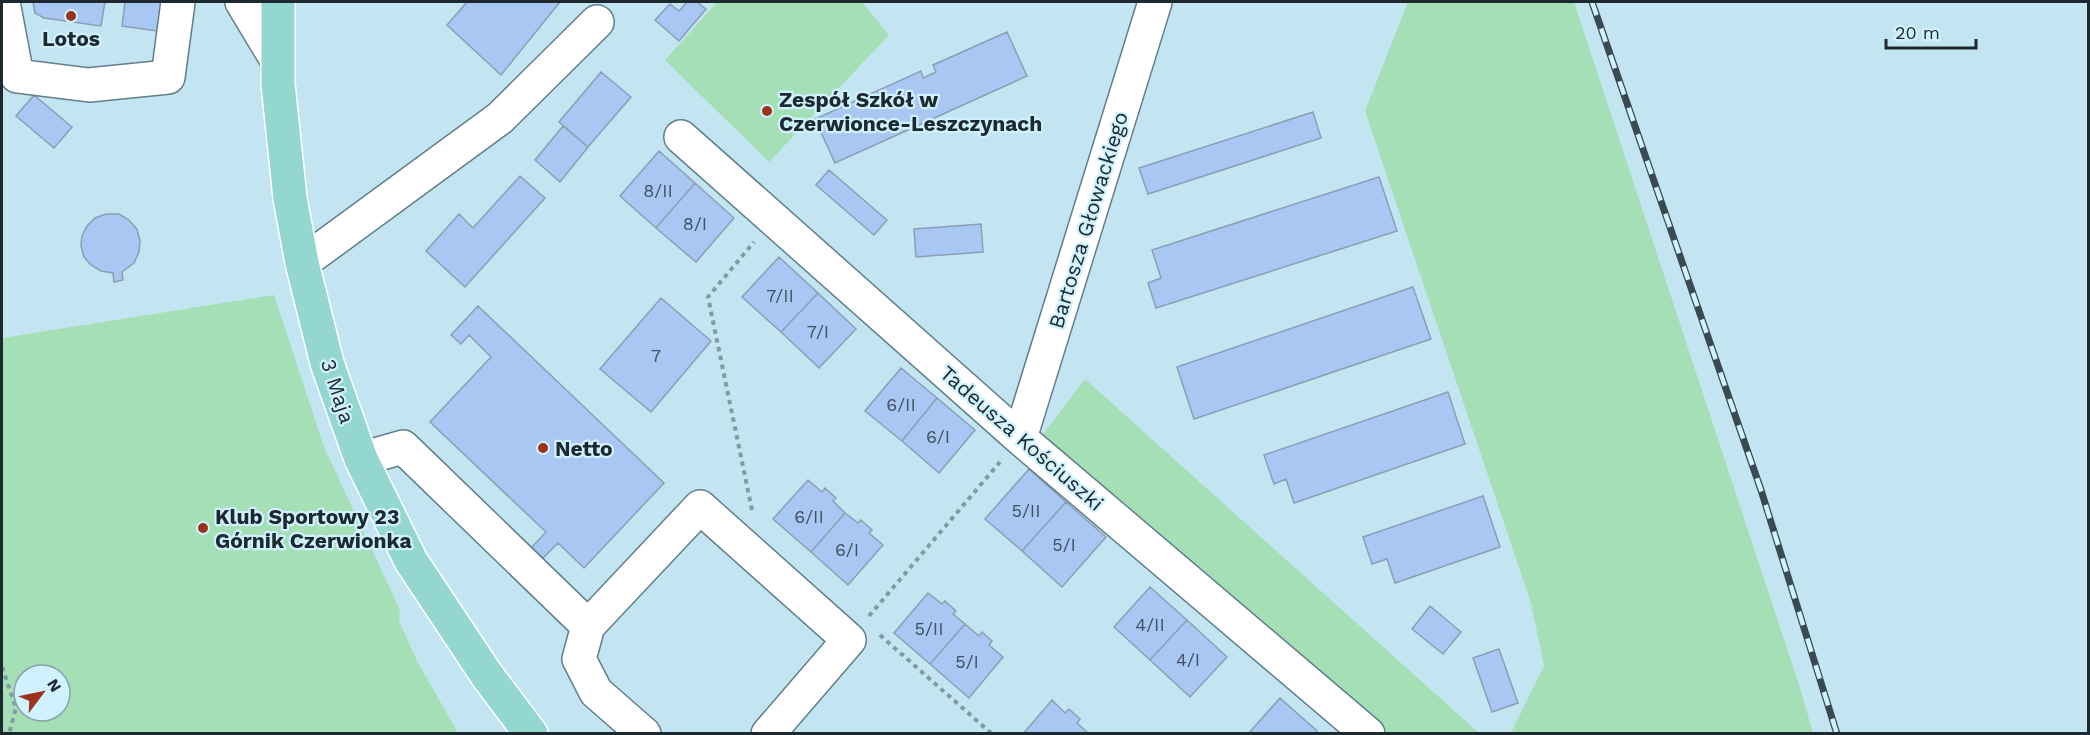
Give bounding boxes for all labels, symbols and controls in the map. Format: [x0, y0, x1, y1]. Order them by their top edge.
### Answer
marker: Lotos [64, 9, 78, 23]
scale bar [1886, 12, 1976, 50]
text: 20 m [1895, 22, 1940, 43]
place label: Lotos [42, 26, 100, 51]
place label: Zespół Szkół w Czerwionce-Leszczynach [779, 87, 1042, 136]
marker: Zespół Szkół w Czerwionce-Leszczynach [760, 104, 774, 118]
street label: Bartosza Głowackiego [1043, 109, 1133, 331]
house number: 8/II [643, 180, 673, 201]
house number: 8/I [683, 213, 707, 234]
house number: 7/II [766, 285, 794, 306]
house number: 7/I [807, 321, 829, 342]
house number: 7 [651, 345, 661, 366]
street label: 3 Maja [316, 355, 360, 427]
street label: Tadeusza Kościuszki [935, 360, 1109, 516]
house number: 6/II [886, 394, 916, 415]
house number: 6/I [926, 426, 950, 447]
place label: Netto [555, 436, 613, 461]
marker: Netto [536, 441, 550, 455]
house number: 5/II [1012, 500, 1041, 521]
place label: Klub Sportowy 23 Górnik Czerwionka [215, 504, 413, 553]
house number: 6/II [794, 506, 824, 527]
marker: Klub Sportowy 23 Górnik Czerwionka [196, 521, 210, 535]
house number: 5/I [1052, 534, 1076, 555]
house number: 6/I [835, 539, 859, 560]
house number: 4/II [1135, 614, 1165, 635]
house number: 5/II [915, 618, 944, 639]
house number: 4/I [1176, 649, 1200, 670]
house number: 5/I [955, 651, 979, 672]
north arrow [12, 663, 72, 723]
text: N [43, 675, 65, 695]

